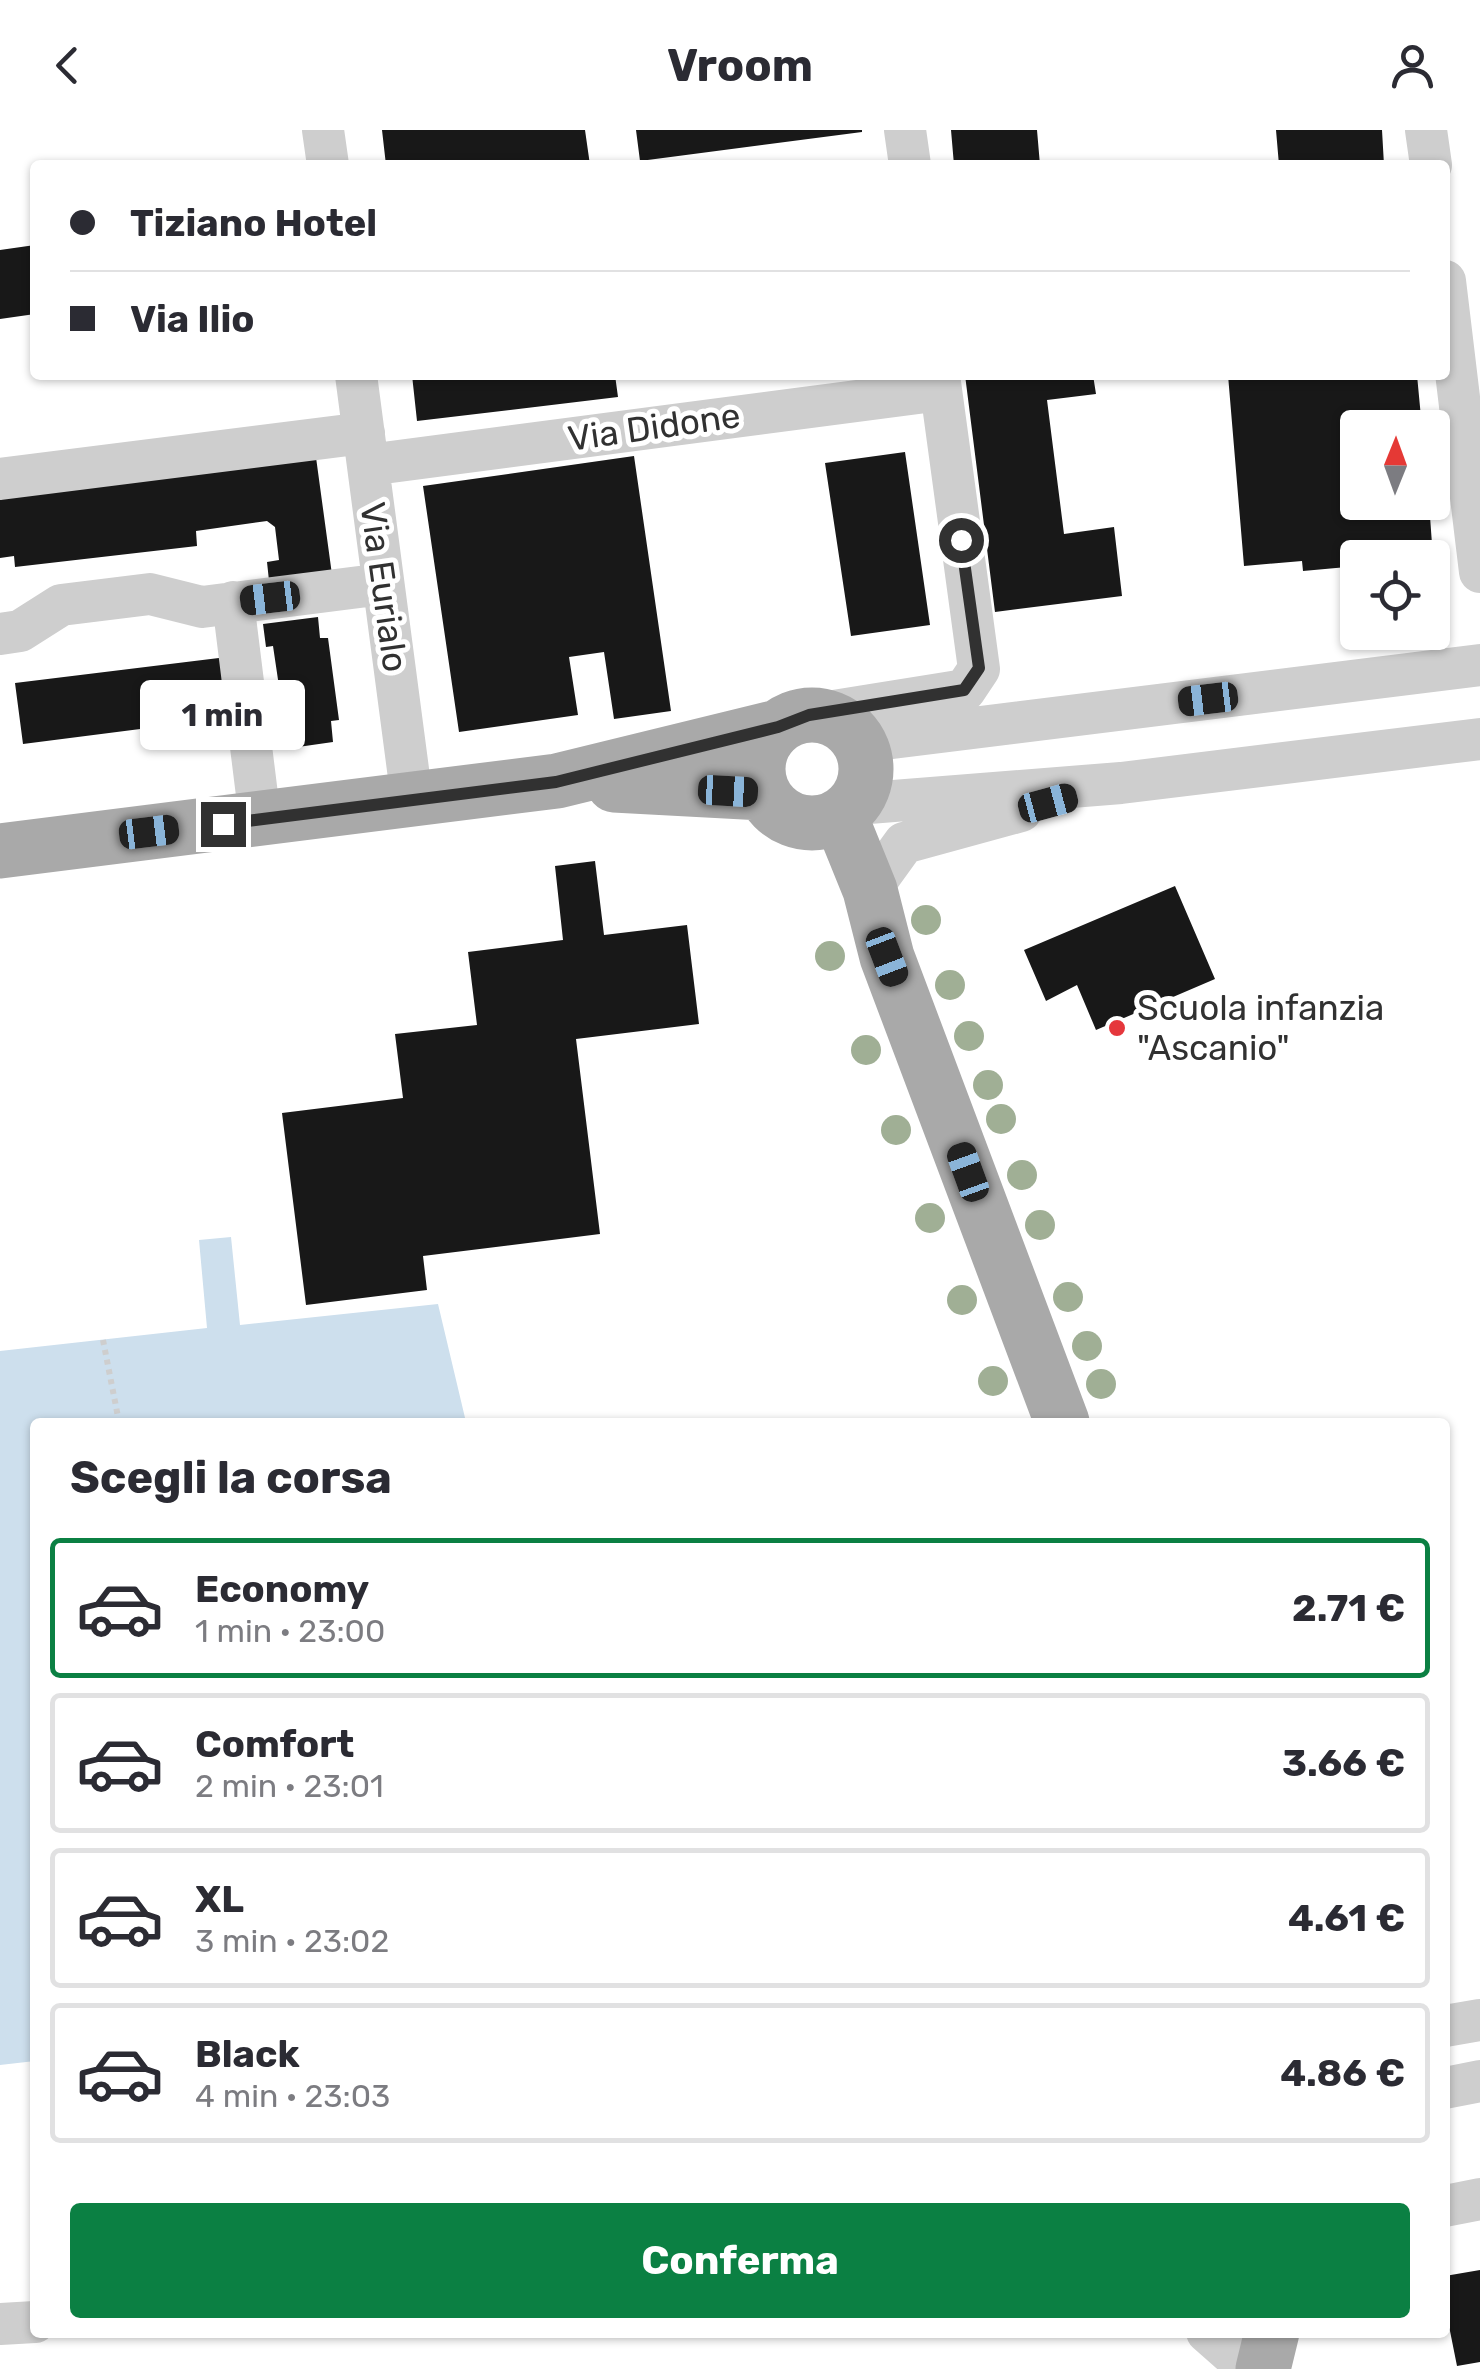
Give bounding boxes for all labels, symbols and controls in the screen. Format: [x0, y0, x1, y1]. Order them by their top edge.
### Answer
icon: back [40, 38, 95, 93]
icon: person [1385, 38, 1440, 93]
text: Vroom [667, 39, 813, 92]
text: Tiziano Hotel [130, 200, 377, 246]
text: Via Ilio [130, 296, 255, 342]
street label: Via Didone [565, 394, 743, 460]
north arrow [1340, 410, 1450, 520]
map controls [1340, 410, 1450, 650]
street label: Via Eurialo [351, 499, 417, 675]
route start [939, 518, 984, 563]
button: locate [1340, 540, 1450, 650]
car [238, 579, 302, 617]
callout: 1 min [140, 679, 306, 749]
car [1176, 680, 1240, 718]
text: 1 min [182, 696, 263, 734]
car [697, 774, 759, 808]
car [1015, 781, 1081, 825]
route end [201, 802, 246, 847]
car [117, 813, 181, 851]
car [862, 924, 912, 990]
place label: Scuola infanzia "Ascanio" [1137, 987, 1384, 1069]
marker: Scuola infanzia "Ascanio" [1106, 1017, 1128, 1039]
car [944, 1139, 992, 1205]
text: Scegli la corsa [70, 1451, 392, 1504]
icon: car [75, 1563, 165, 1653]
text: Economy [195, 1566, 369, 1612]
text: 2.71 € [1292, 1585, 1405, 1631]
text: 1 min · 23:00 [195, 1612, 385, 1650]
icon: car [75, 1718, 165, 1808]
text: Comfort [195, 1721, 354, 1767]
text: 3.66 € [1282, 1740, 1405, 1786]
text: 2 min · 23:01 [195, 1767, 384, 1805]
icon: car [75, 1873, 165, 1963]
text: XL [195, 1876, 244, 1922]
text: 4.61 € [1288, 1895, 1405, 1941]
text: 3 min · 23:02 [195, 1922, 389, 1960]
icon: car [75, 2028, 165, 2118]
text: Black [195, 2031, 300, 2077]
text: 4.86 € [1280, 2050, 1405, 2096]
text: 4 min · 23:03 [195, 2077, 390, 2115]
button: Conferma [70, 2203, 1410, 2318]

